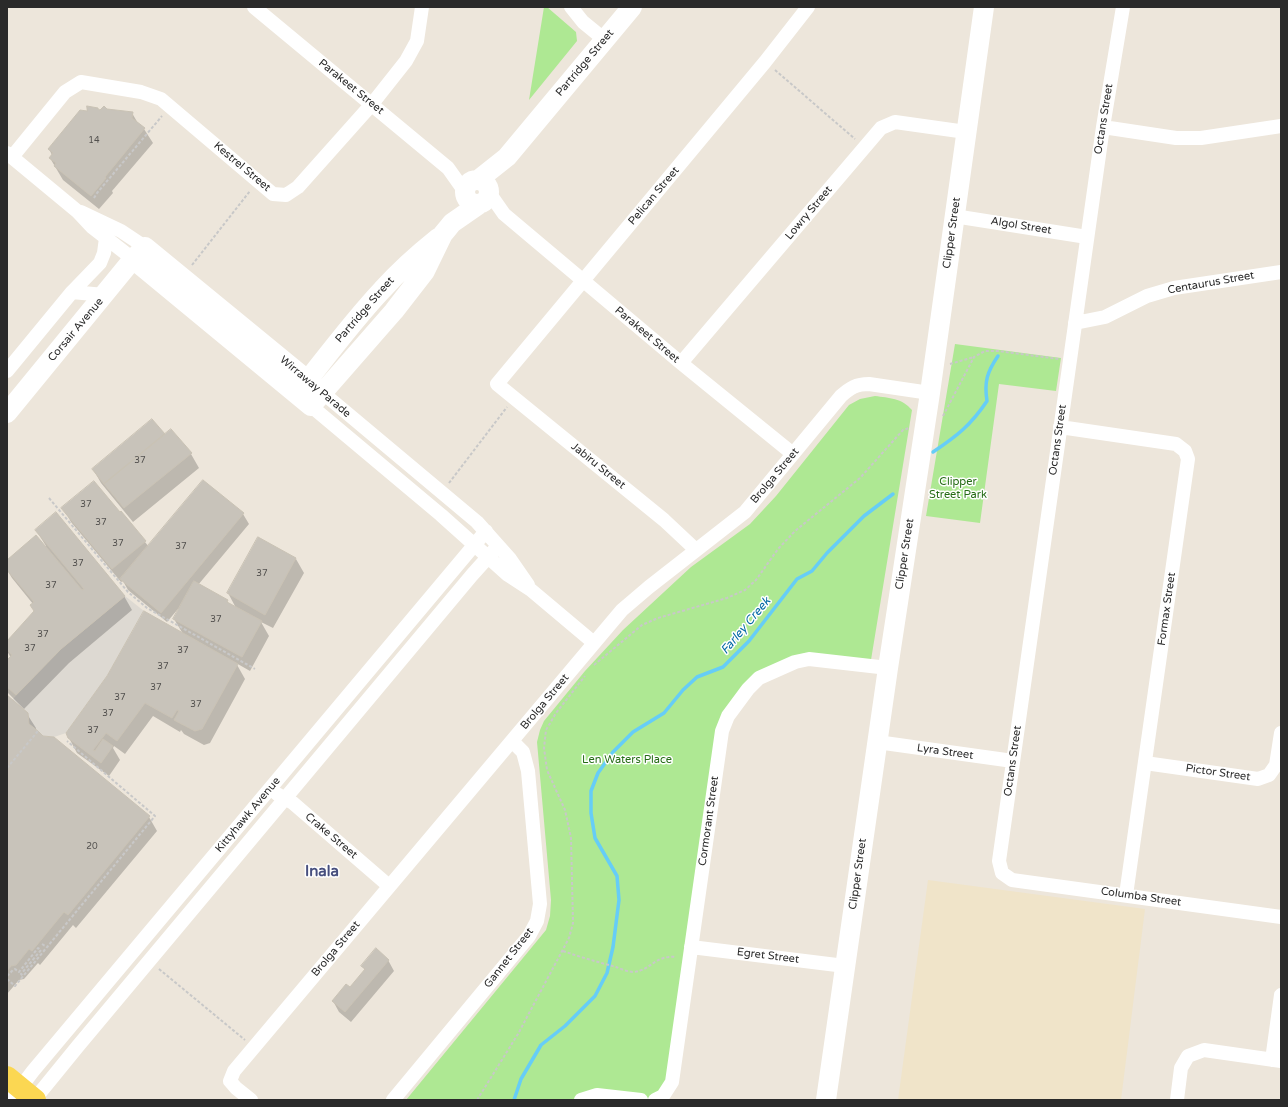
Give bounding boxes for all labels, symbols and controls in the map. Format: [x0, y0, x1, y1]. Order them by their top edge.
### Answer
street label: Partridge Street [553, 27, 617, 99]
street label: Parakeet Street [316, 57, 386, 117]
street label: Octans Street [1092, 83, 1116, 155]
house number: 14 [88, 136, 100, 146]
street label: Kestrel Street [211, 139, 273, 195]
street label: Pelican Street [626, 164, 682, 228]
street label: Lowry Street [783, 183, 835, 243]
street label: Clipper Street [940, 197, 964, 269]
street label: Algol Street [990, 215, 1052, 237]
street label: Centaurus Street [1167, 269, 1255, 297]
street label: Partridge Street [333, 274, 397, 346]
street label: Corsair Avenue [46, 295, 106, 365]
street label: Parakeet Street [612, 304, 682, 366]
street label: Wirraway Parade [277, 353, 353, 421]
street label: Octans Street [1047, 404, 1069, 476]
street label: Jabiru Street [568, 440, 628, 492]
street label: Brolga Street [748, 446, 802, 506]
house number: 37 [134, 456, 146, 466]
park label: Clipper Street Park [929, 475, 987, 501]
house number: 37 [80, 500, 92, 510]
house number: 37 [95, 518, 107, 528]
street label: Clipper Street [893, 518, 917, 590]
house number: 37 [112, 539, 124, 549]
house number: 37 [175, 542, 187, 552]
house number: 37 [72, 559, 84, 569]
house number: 37 [256, 569, 268, 579]
street label: Formax Street [1155, 572, 1179, 646]
house number: 37 [45, 581, 57, 591]
water label: Farley Creek [718, 595, 774, 657]
house number: 37 [210, 615, 222, 625]
house number: 37 [37, 630, 49, 640]
house number: 37 [24, 644, 36, 654]
house number: 37 [177, 646, 189, 656]
house number: 37 [157, 662, 169, 672]
street label: Brolga Street [518, 672, 572, 732]
house number: 37 [150, 683, 162, 693]
house number: 37 [114, 693, 126, 703]
house number: 37 [190, 700, 202, 710]
house number: 37 [102, 709, 114, 719]
street label: Octans Street [1002, 725, 1024, 797]
house number: 37 [87, 726, 99, 736]
street label: Lyra Street [916, 742, 974, 762]
park label: Len Waters Place [582, 753, 672, 767]
street label: Pictor Street [1185, 762, 1251, 784]
street label: Kittyhawk Avenue [213, 775, 283, 855]
street label: Cormorant Street [696, 775, 722, 867]
street label: Crake Street [302, 810, 360, 862]
street label: Clipper Street [846, 838, 870, 910]
house number: 20 [86, 842, 98, 852]
district label: Inala [305, 863, 339, 881]
street label: Columba Street [1100, 885, 1182, 909]
street label: Brolga Street [309, 919, 363, 979]
street label: Gannet Street [481, 925, 537, 991]
street label: Egret Street [736, 946, 800, 966]

